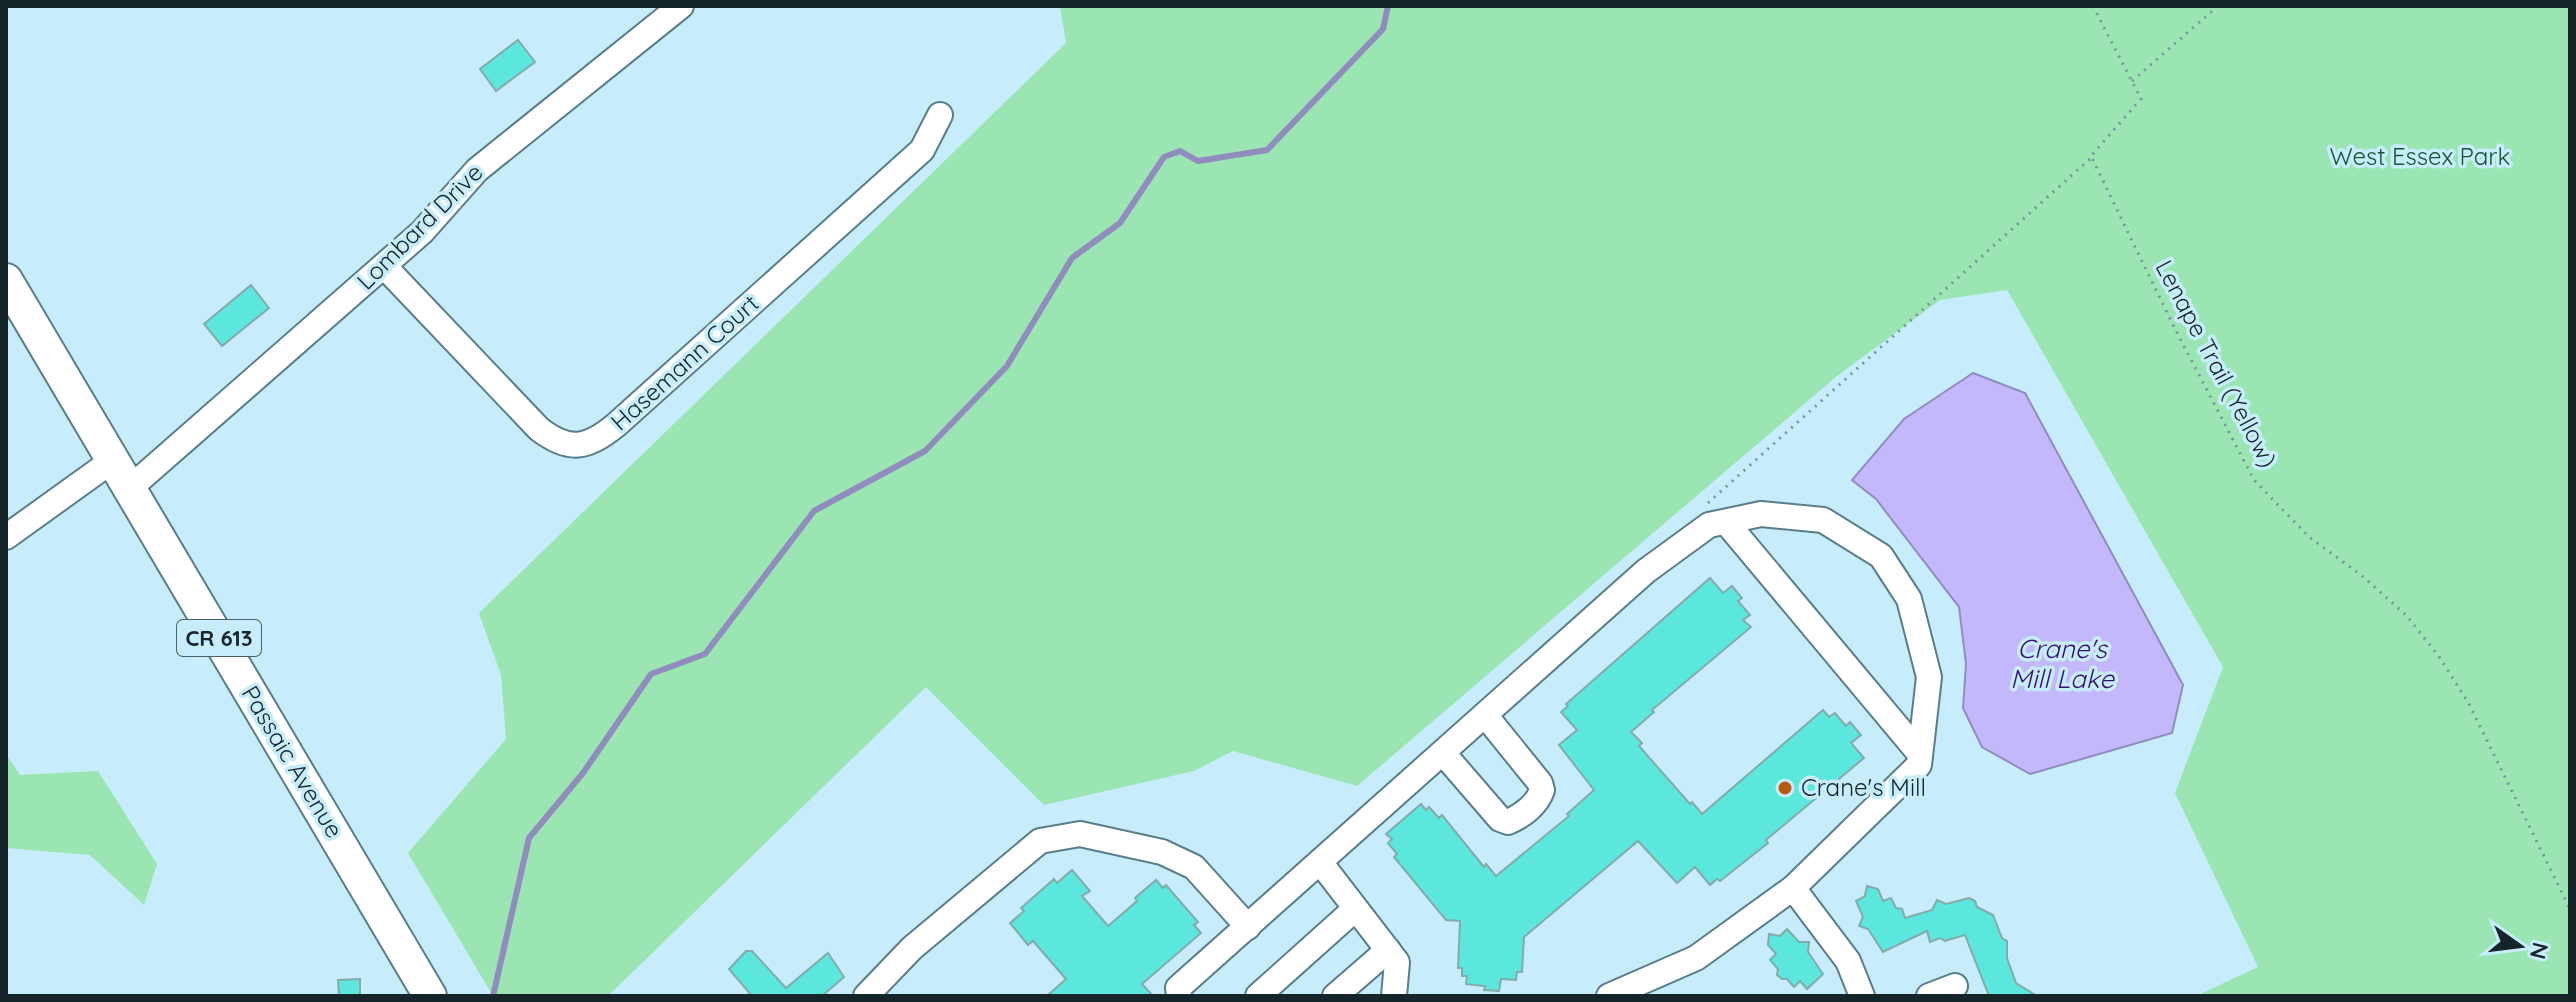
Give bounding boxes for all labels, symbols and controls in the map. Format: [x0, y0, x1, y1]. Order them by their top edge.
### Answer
park label: West Essex Park [2330, 141, 2510, 171]
street label: Lombard Drive [350, 157, 489, 296]
street label: Lenape Trail (Yellow) [2150, 255, 2284, 472]
street label: Hasemann Court [604, 288, 764, 436]
road number: CR 613 [177, 620, 261, 656]
water label: Crane's Mill Lake [2010, 632, 2115, 695]
street label: Passaic Avenue [236, 680, 350, 843]
place label: Crane's Mill [1801, 772, 1926, 802]
marker: Crane's Mill [1776, 779, 1794, 797]
north arrow [2480, 906, 2560, 986]
text: N [2524, 940, 2555, 962]

